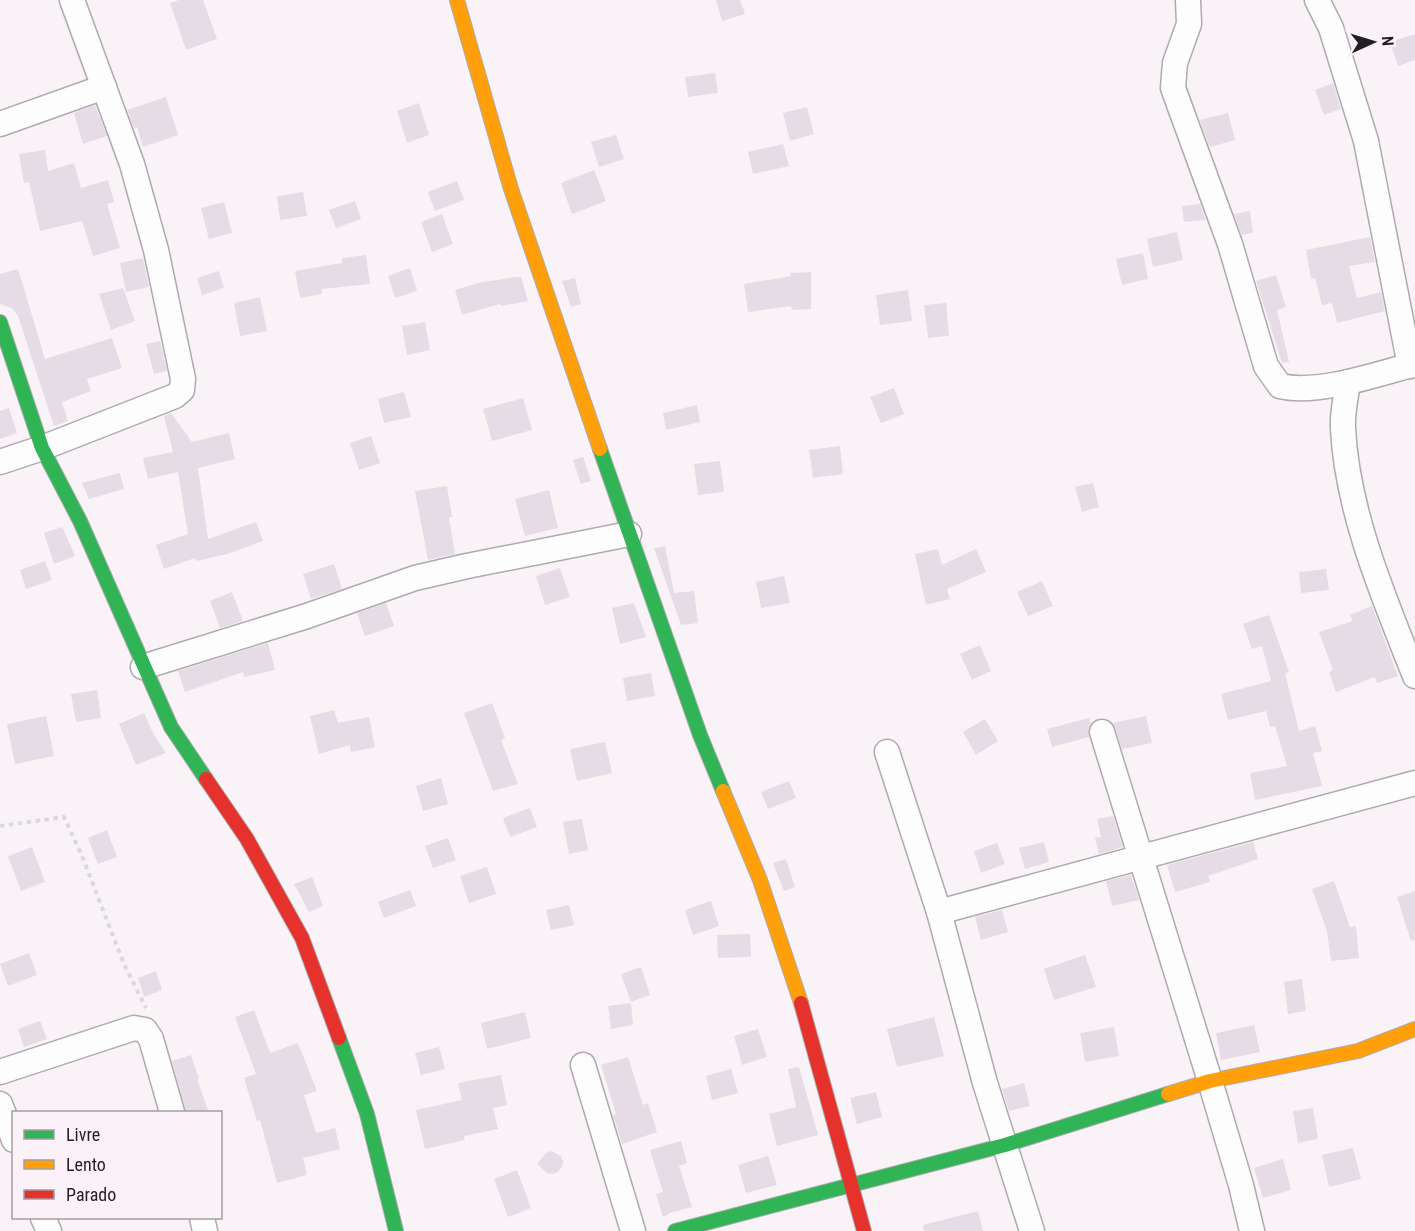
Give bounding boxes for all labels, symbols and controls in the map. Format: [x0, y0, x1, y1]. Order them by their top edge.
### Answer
north arrow [1343, 12, 1403, 72]
text: N [1378, 35, 1397, 47]
legend [12, 1111, 222, 1219]
text: Livre [66, 1124, 100, 1145]
text: Lento [66, 1154, 106, 1175]
text: Parado [66, 1184, 116, 1205]

